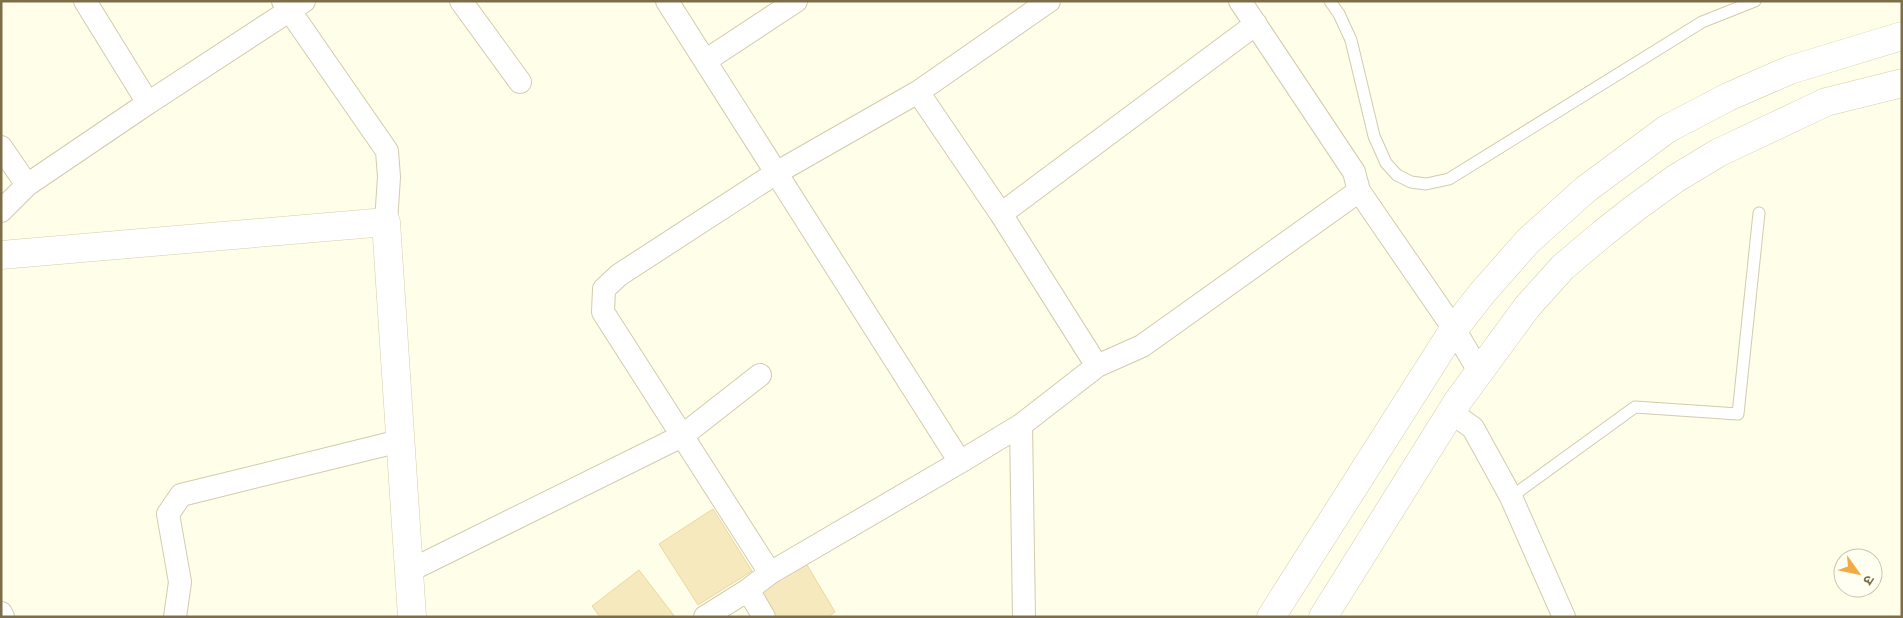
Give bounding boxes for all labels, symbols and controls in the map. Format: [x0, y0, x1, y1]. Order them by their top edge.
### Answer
north arrow [1833, 548, 1883, 598]
text: उ [1859, 572, 1879, 589]

